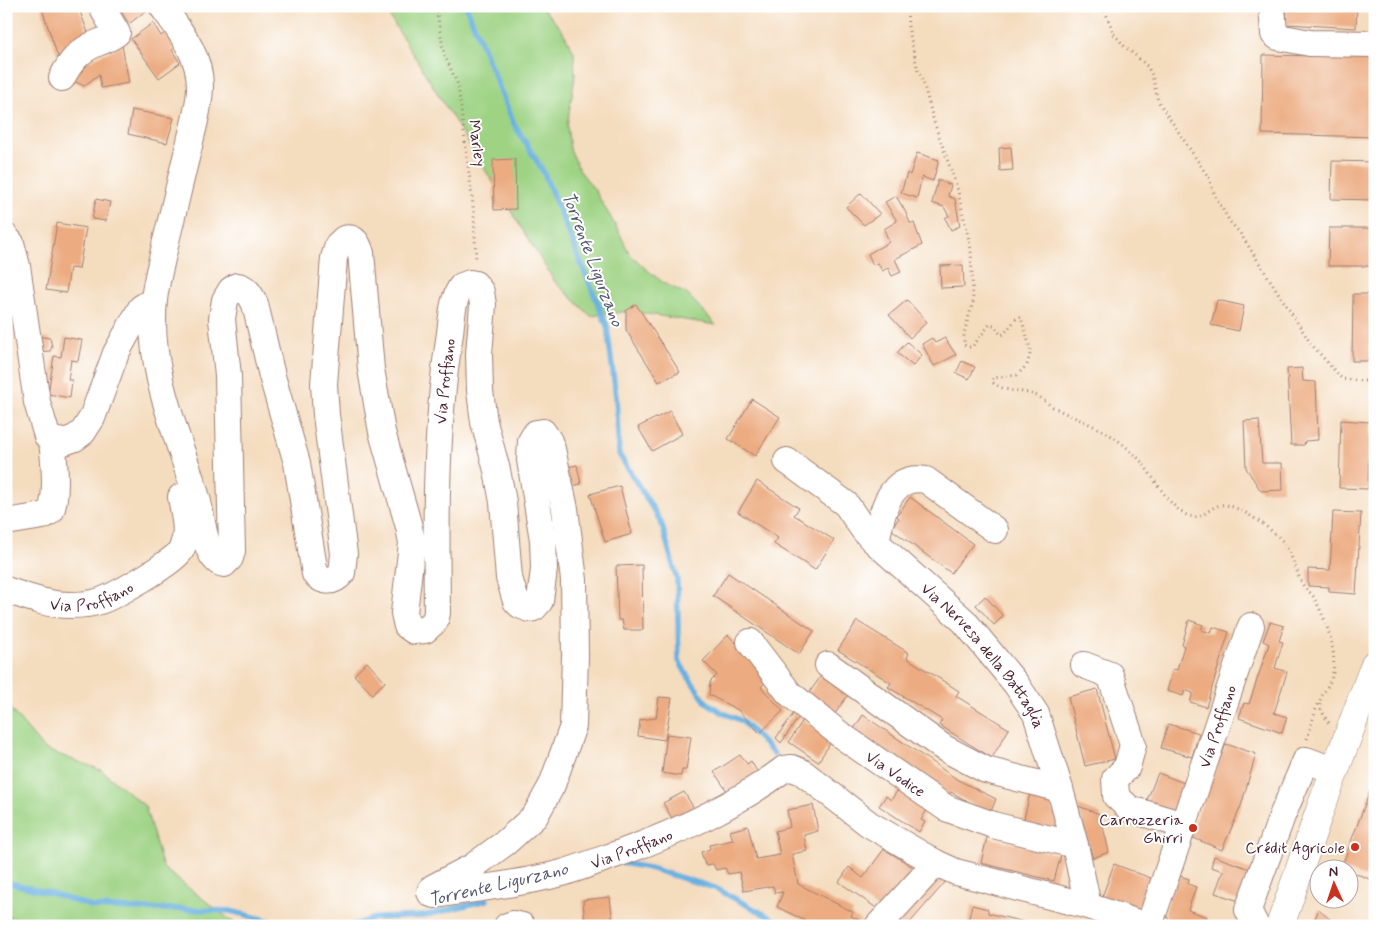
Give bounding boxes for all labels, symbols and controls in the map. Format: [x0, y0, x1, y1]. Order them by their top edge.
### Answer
street label: Marley [463, 118, 490, 168]
water label: Torrente Ligurzano [555, 189, 629, 331]
street label: Via Proffiano [431, 337, 461, 425]
street label: Via Proffiano [48, 577, 138, 617]
street label: Via Nervesa della Battaglia [916, 579, 1049, 731]
street label: Via Proffiano [1195, 683, 1242, 771]
street label: Via Vodice [861, 747, 929, 803]
place label: Carrozzeria Ghirri [1099, 810, 1183, 849]
marker: Carrozzeria Ghirri [1187, 822, 1199, 834]
street label: Via Proffiano [588, 825, 676, 875]
place label: Crédit Agricole [1245, 838, 1345, 860]
marker: Crédit Agricole [1349, 841, 1361, 853]
water label: Torrente Ligurzano [426, 857, 572, 913]
north arrow [1308, 860, 1358, 910]
text: N [1328, 863, 1339, 881]

